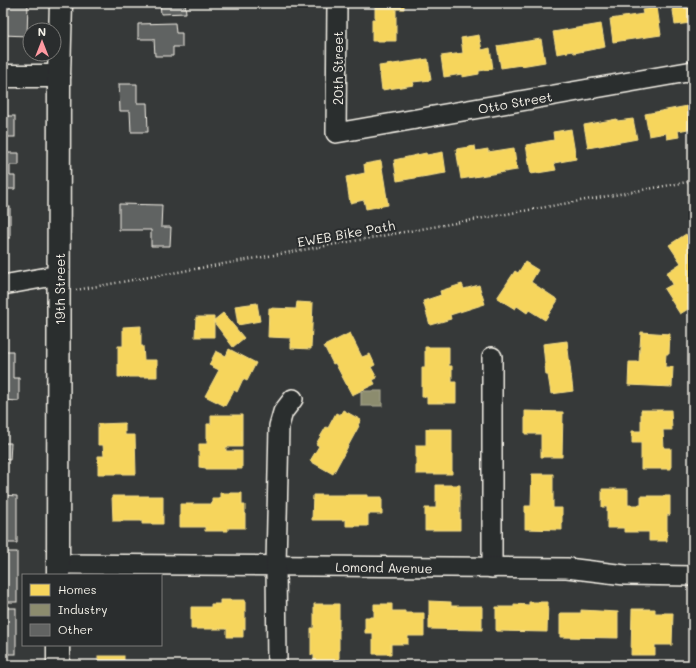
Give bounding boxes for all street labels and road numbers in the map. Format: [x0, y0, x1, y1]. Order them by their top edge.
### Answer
street label: 20th Street [329, 31, 346, 105]
street label: Otto Street [477, 87, 554, 117]
street label: EWEB Bike Path [296, 216, 396, 250]
street label: 19th Street [51, 253, 68, 325]
street label: Lomond Avenue [335, 558, 433, 576]

